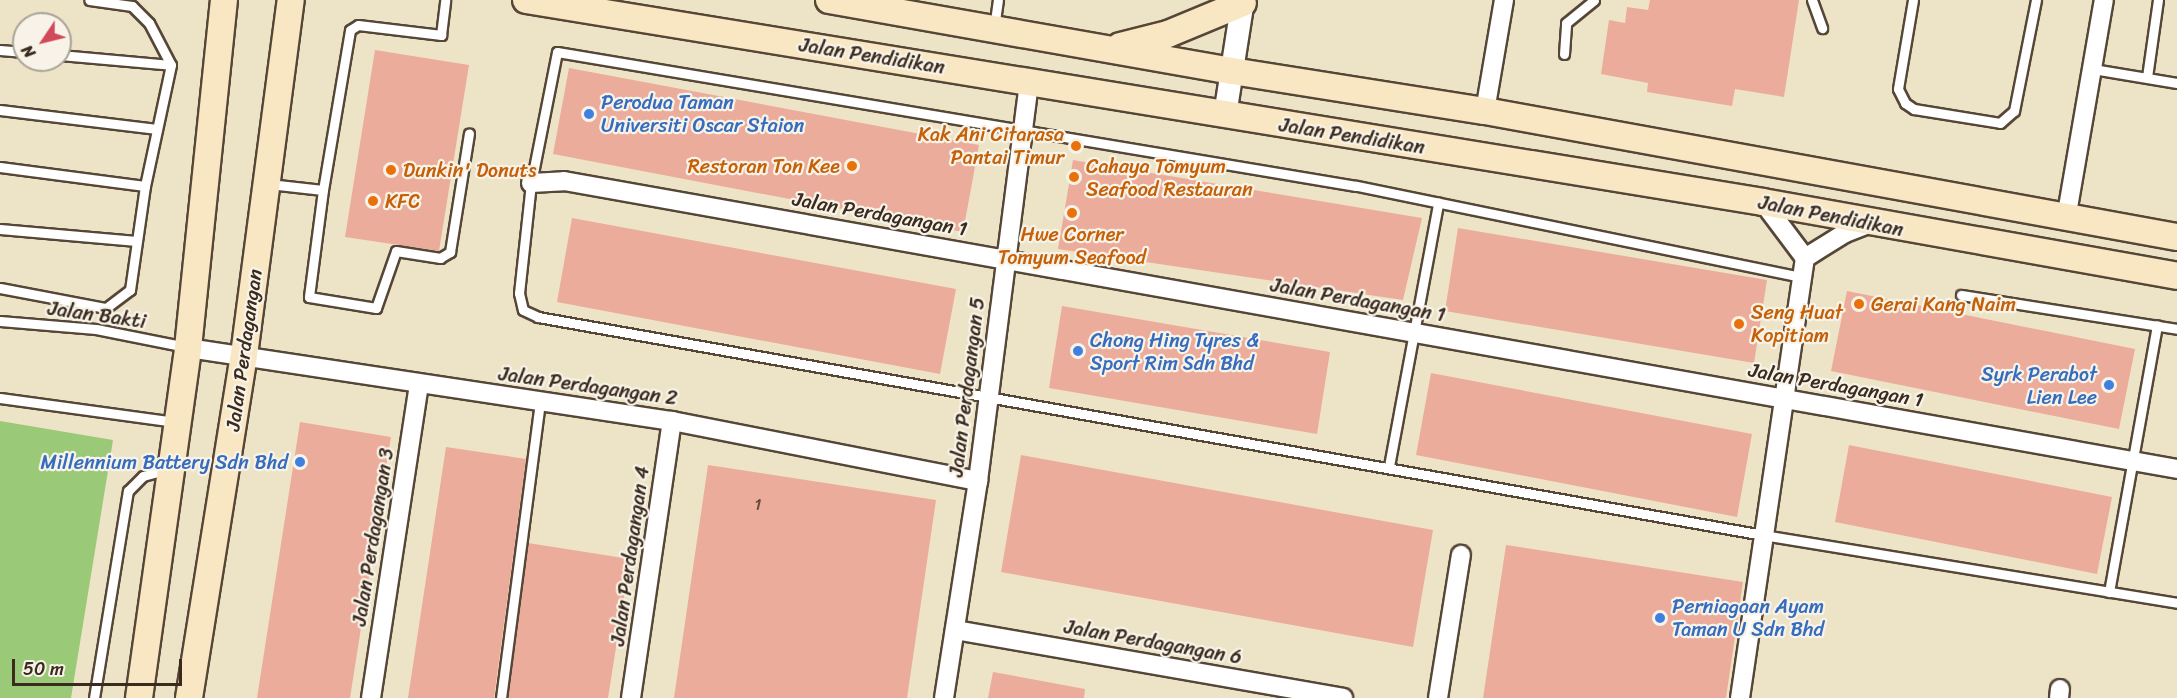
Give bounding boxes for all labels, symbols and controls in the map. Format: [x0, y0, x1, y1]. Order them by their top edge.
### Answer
north arrow [12, 12, 72, 72]
street label: Jalan Pendidikan [797, 33, 947, 79]
text: N [13, 39, 44, 64]
place label: Perodua Taman Universiti Oscar Staion [601, 90, 806, 137]
marker: Perodua Taman Universiti Oscar Staion [582, 107, 596, 121]
street label: Jalan Pendidikan [1277, 113, 1427, 159]
place label: Kak Ani Citarasa Pantai Timur [918, 122, 1064, 169]
marker: Kak Ani Citarasa Pantai Timur [1069, 139, 1083, 153]
place label: Restoran Ton Kee [687, 154, 840, 178]
place label: Cahaya Tomyum Seafood Restauran [1086, 154, 1254, 201]
place label: Dunkin' Donuts [403, 158, 537, 182]
marker: Restoran Ton Kee [845, 159, 859, 173]
marker: Dunkin' Donuts [384, 163, 398, 177]
marker: Cahaya Tomyum Seafood Restauran [1067, 170, 1081, 184]
street label: Jalan Perdagangan 1 [790, 187, 970, 241]
place label: KFC [385, 189, 420, 213]
street label: Jalan Pendidikan [1756, 190, 1906, 242]
marker: KFC [366, 194, 380, 208]
marker: Hwe Corner Tomyum Seafood [1065, 206, 1079, 220]
place label: Hwe Corner Tomyum Seafood [998, 222, 1146, 269]
street label: Jalan Perdagangan [221, 267, 267, 433]
street label: Jalan Perdagangan 1 [1268, 273, 1448, 327]
place label: Gerai Kang Naim [1871, 292, 2016, 316]
street label: Jalan Perdagangan 5 [944, 295, 990, 479]
street label: Jalan Bakti [46, 296, 148, 334]
marker: Gerai Kang Naim [1852, 297, 1866, 311]
place label: Seng Huat Kopitiam [1751, 300, 1844, 347]
marker: Seng Huat Kopitiam [1732, 317, 1746, 331]
place label: Chong Hing Tyres & Sport Rim Sdn Bhd [1090, 328, 1259, 375]
marker: Chong Hing Tyres & Sport Rim Sdn Bhd [1071, 344, 1085, 358]
street label: Jalan Perdagangan 1 [1746, 358, 1926, 412]
street label: Jalan Perdagangan 2 [497, 362, 679, 410]
place label: Syrk Perabot Lien Lee [1981, 362, 2097, 409]
marker: Syrk Perabot Lien Lee [2102, 378, 2116, 392]
street label: Jalan Perdagangan 3 [347, 446, 399, 628]
place label: Millennium Battery Sdn Bhd [40, 450, 288, 474]
marker: Millennium Battery Sdn Bhd [293, 455, 307, 469]
street label: Jalan Perdagangan 4 [605, 464, 655, 648]
house number: 1 [755, 495, 761, 515]
place label: Perniagaan Ayam Taman U Sdn Bhd [1672, 594, 1824, 641]
marker: Perniagaan Ayam Taman U Sdn Bhd [1653, 611, 1667, 625]
street label: Jalan Perdagangan 6 [1062, 614, 1244, 670]
scale bar [15, 647, 184, 685]
text: 50 m [23, 653, 64, 685]

